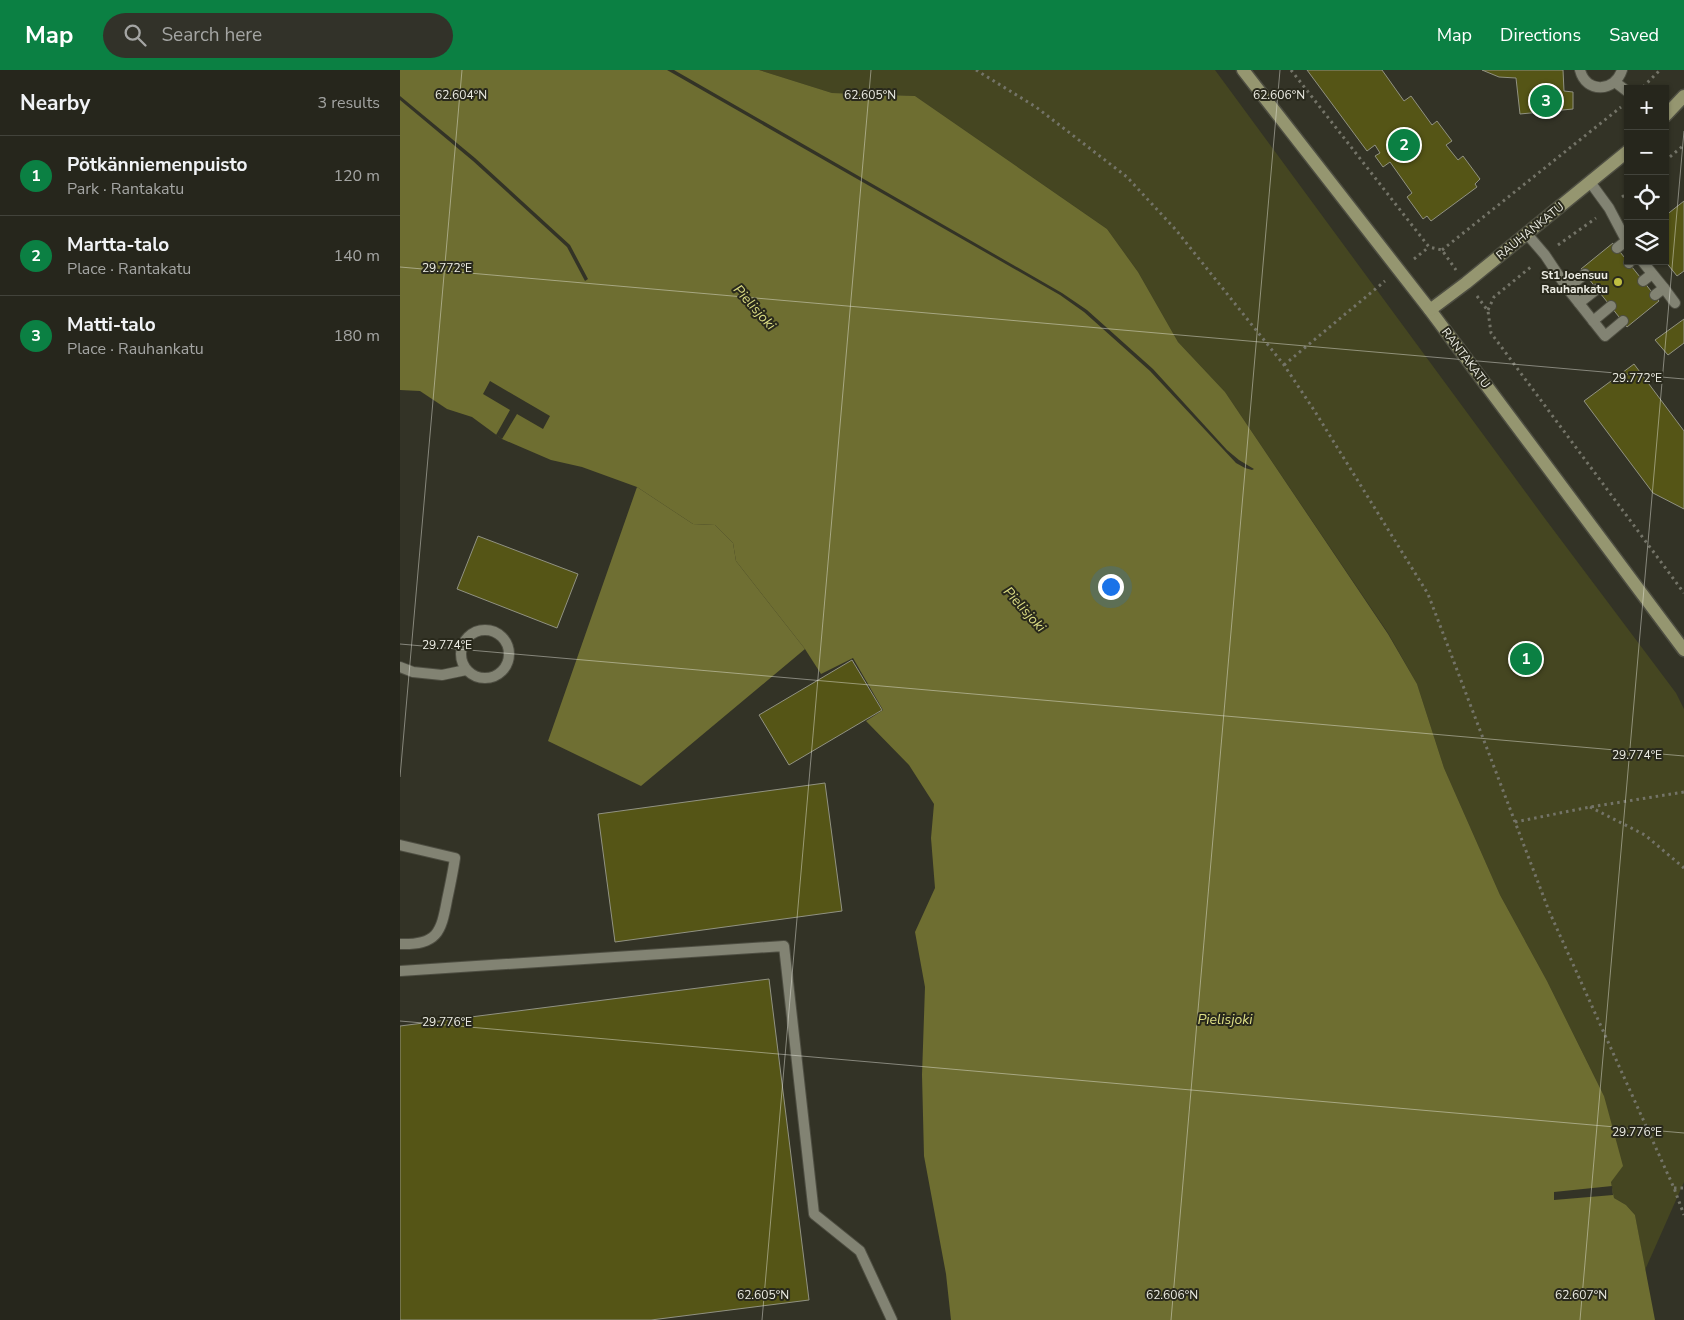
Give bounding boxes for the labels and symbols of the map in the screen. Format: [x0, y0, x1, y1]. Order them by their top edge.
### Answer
pin: 3 [1530, 82, 1562, 120]
text: 62.604°N [435, 87, 487, 103]
text: 62.605°N [844, 87, 896, 103]
text: 62.606°N [1253, 87, 1305, 103]
pin: 2 [1388, 126, 1420, 164]
street label: RAUHANKATU [1493, 199, 1567, 263]
text: 29.772°E [422, 260, 472, 276]
place label: St1 Joensuu Rauhankatu [1541, 267, 1608, 297]
marker: St1 Joensuu Rauhankatu [1612, 276, 1624, 288]
water label: Pielisjoki [729, 281, 781, 335]
street label: RANTAKATU [1438, 325, 1494, 391]
text: 29.772°E [1612, 370, 1662, 386]
your location [1098, 574, 1124, 600]
water label: Pielisjoki [999, 583, 1051, 637]
text: 29.774°E [422, 637, 472, 653]
pin: 1 [1510, 640, 1542, 678]
text: 29.774°E [1612, 747, 1662, 763]
water label: Pielisjoki [1197, 1010, 1253, 1029]
text: 29.776°E [422, 1014, 472, 1030]
text: 29.776°E [1612, 1124, 1662, 1140]
text: 62.605°N [737, 1287, 789, 1303]
text: 62.606°N [1146, 1287, 1198, 1303]
text: 62.607°N [1555, 1287, 1607, 1303]

